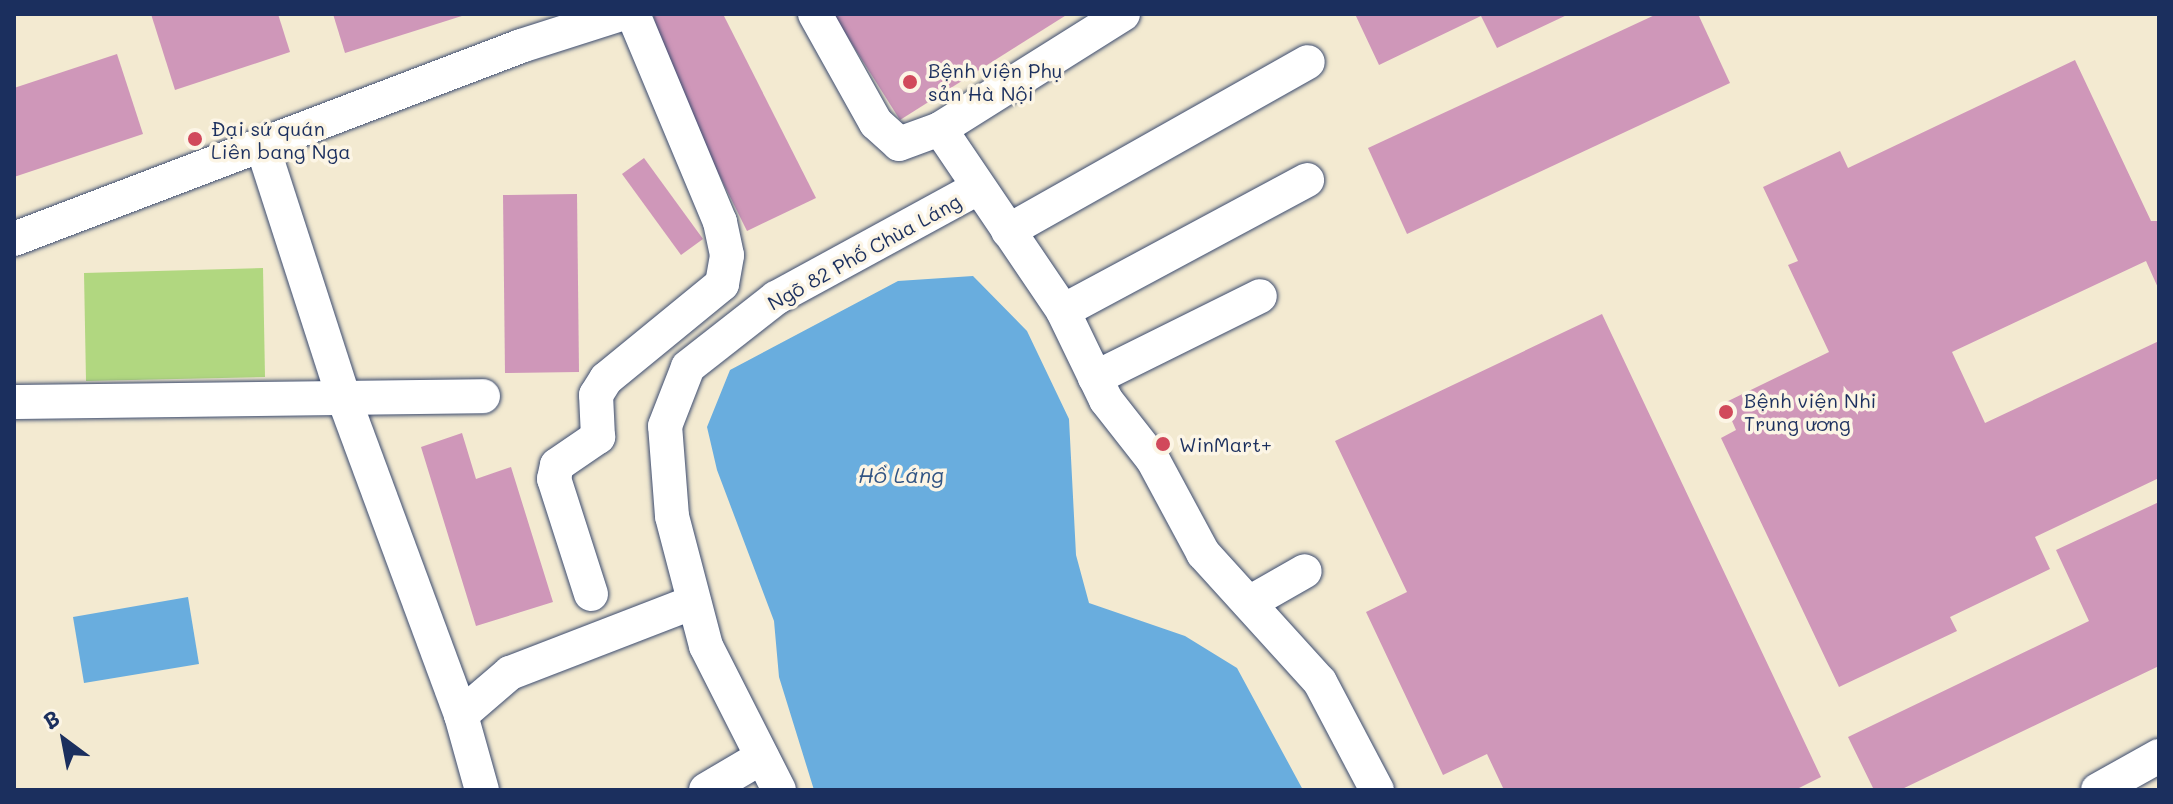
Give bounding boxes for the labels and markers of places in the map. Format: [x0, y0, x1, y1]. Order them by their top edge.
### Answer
place label: Bệnh viện Phụ sản Hà Nội [928, 58, 1063, 105]
marker: Bệnh viện Phụ sản Hà Nội [899, 71, 921, 93]
place label: Đại sứ quán Liên bang Nga [211, 116, 351, 163]
marker: Đại sứ quán Liên bang Nga [186, 130, 204, 148]
place label: Bệnh viện Nhi Trung ương [1744, 388, 1876, 435]
marker: Bệnh viện Nhi Trung ương [1715, 401, 1737, 423]
place label: WinMart+ [1179, 432, 1272, 456]
marker: WinMart+ [1154, 435, 1172, 453]

